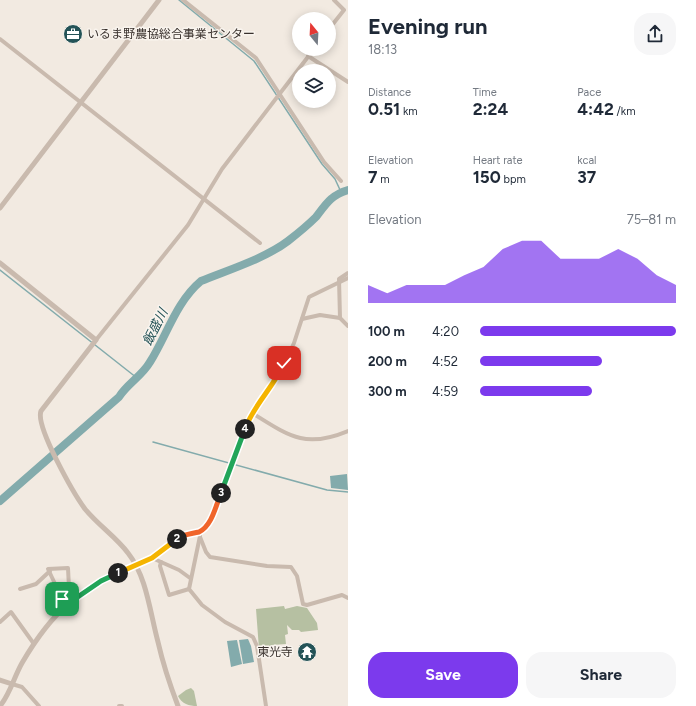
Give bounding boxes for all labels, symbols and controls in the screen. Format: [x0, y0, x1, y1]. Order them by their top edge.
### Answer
north arrow [292, 12, 336, 56]
map controls [292, 12, 336, 108]
text: Evening run [368, 13, 488, 40]
button: share [634, 13, 676, 55]
office icon: いるま野農協総合事業センター [62, 23, 84, 45]
place label: いるま野農協総合事業センター [87, 27, 255, 41]
text: 18:13 [368, 42, 397, 57]
button: layers [292, 64, 336, 108]
text: Distance [368, 86, 411, 99]
text: Time [473, 86, 497, 99]
text: Pace [577, 86, 601, 99]
text: 0.51 [368, 99, 400, 119]
text: 2:24 [473, 99, 508, 119]
text: 4:42 [577, 99, 614, 119]
text: km [400, 105, 418, 118]
text: /km [614, 105, 636, 118]
text: Elevation [368, 154, 413, 167]
text: Heart rate [473, 154, 523, 167]
text: kcal [577, 154, 597, 167]
text: 7 [368, 167, 377, 187]
text: 150 [473, 167, 501, 187]
text: 37 [577, 167, 596, 187]
text: m [377, 173, 390, 186]
text: bpm [501, 173, 526, 186]
text: Elevation [368, 212, 421, 227]
text: 75–81 m [627, 212, 676, 227]
water label: 飯盛川 [139, 304, 171, 348]
text: 100 m [368, 324, 405, 339]
text: 4:20 [432, 324, 459, 339]
pin [267, 346, 301, 380]
icon: check [273, 352, 295, 374]
text: 200 m [368, 354, 407, 369]
text: 4:52 [432, 354, 458, 369]
text: 300 m [368, 384, 407, 399]
text: 4:59 [432, 384, 458, 399]
pin: 4 [235, 419, 255, 439]
text: 4 [242, 422, 248, 435]
pin: 3 [211, 483, 231, 503]
text: 3 [218, 486, 224, 499]
pin: 2 [167, 529, 187, 549]
text: 2 [174, 532, 180, 545]
pin: 1 [108, 563, 128, 583]
text: 1 [116, 566, 120, 579]
pin [45, 582, 79, 616]
icon: arrive [51, 588, 73, 610]
temple icon: 東光寺 [296, 641, 318, 663]
place label: 東光寺 [257, 645, 293, 659]
button: Save [368, 652, 518, 698]
button: Share [526, 652, 676, 698]

